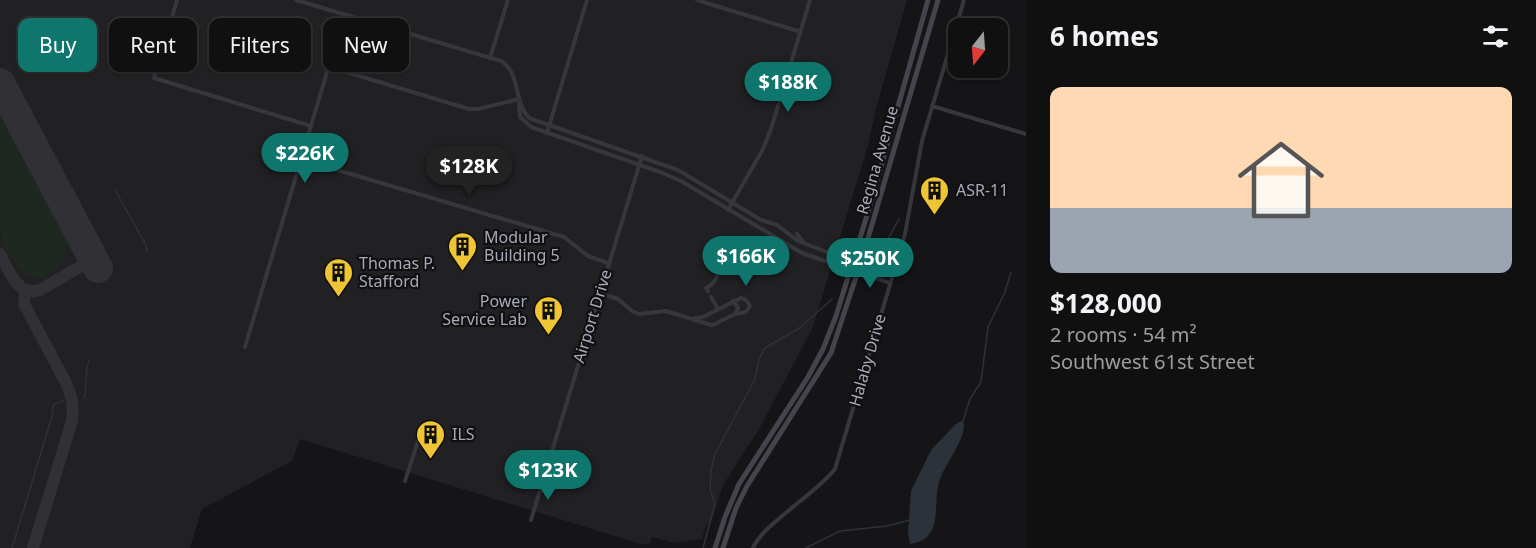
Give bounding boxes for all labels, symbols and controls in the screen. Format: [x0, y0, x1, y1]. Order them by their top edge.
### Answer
chip: Buy [18, 18, 97, 72]
chip: Rent [109, 18, 197, 72]
chip: Filters [209, 18, 311, 72]
chip: New [323, 18, 409, 72]
north arrow [948, 18, 1008, 78]
map controls [948, 18, 1008, 78]
text: 6 homes [1050, 18, 1159, 54]
icon: filters [1479, 20, 1512, 53]
pin: $188K [746, 62, 830, 113]
text: $188K [758, 68, 818, 95]
street label: Regina Avenue [851, 103, 903, 217]
icon: home [1227, 126, 1335, 234]
pin: $226K [263, 133, 347, 184]
text: $226K [275, 139, 335, 166]
pin: $128K [427, 146, 511, 197]
text: $128K [439, 152, 499, 179]
building icon: ASR-11 [919, 174, 951, 216]
place label: ASR-11 [956, 179, 1008, 201]
place label: Modular Building 5 [484, 226, 560, 266]
building icon: Modular Building 5 [447, 230, 479, 272]
pin: $166K [704, 236, 788, 287]
pin: $250K [828, 238, 912, 289]
text: $166K [716, 242, 776, 269]
text: $250K [840, 244, 900, 271]
place label: Thomas P. Stafford [359, 252, 435, 292]
building icon: Thomas P. Stafford [322, 256, 354, 298]
street label: Airport Drive [567, 267, 617, 365]
text: $128,000 [1050, 285, 1162, 321]
place label: Power Service Lab [442, 290, 527, 330]
building icon: Power Service Lab [532, 294, 564, 336]
street label: Halaby Drive [843, 311, 891, 409]
text: 2 rooms · 54 m² [1050, 321, 1197, 348]
text: Southwest 61st Street [1050, 348, 1255, 375]
building icon: ILS [415, 418, 447, 460]
place label: ILS [452, 423, 475, 445]
pin: $123K [506, 450, 590, 501]
text: $123K [518, 456, 578, 483]

